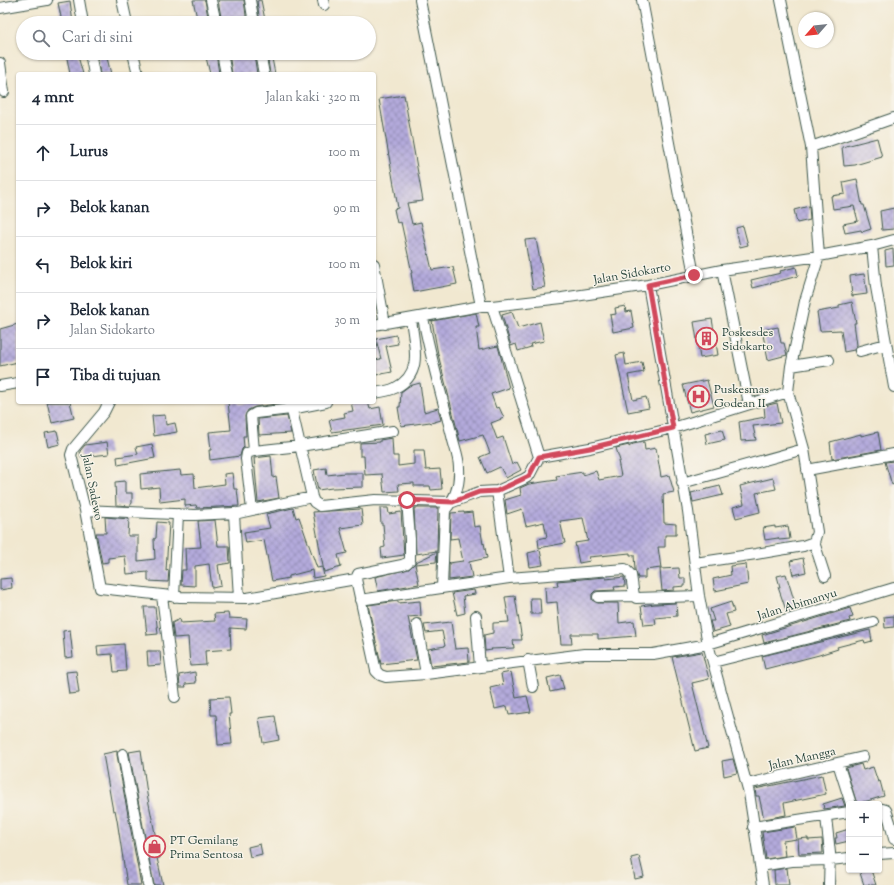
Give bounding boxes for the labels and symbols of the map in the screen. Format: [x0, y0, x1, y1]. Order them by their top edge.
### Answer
north arrow [798, 12, 834, 48]
street label: Jalan Sidokarto [591, 258, 673, 290]
route end [685, 266, 703, 284]
place label: Poskesdes Sidokarto [722, 324, 773, 356]
building icon: Poskesdes Sidokarto [693, 326, 719, 352]
place label: Puskesmas Godean II [714, 381, 769, 413]
hospital icon: Puskesmas Godean II [685, 383, 711, 409]
street label: Jalan Sadewo [77, 451, 107, 522]
route start [398, 491, 416, 509]
street label: Jalan Abimanyu [754, 584, 839, 626]
street label: Jalan Mangga [766, 742, 838, 776]
place label: PT Gemilang Prima Sentosa [170, 832, 244, 864]
shop icon: PT Gemilang Prima Sentosa [141, 834, 167, 860]

